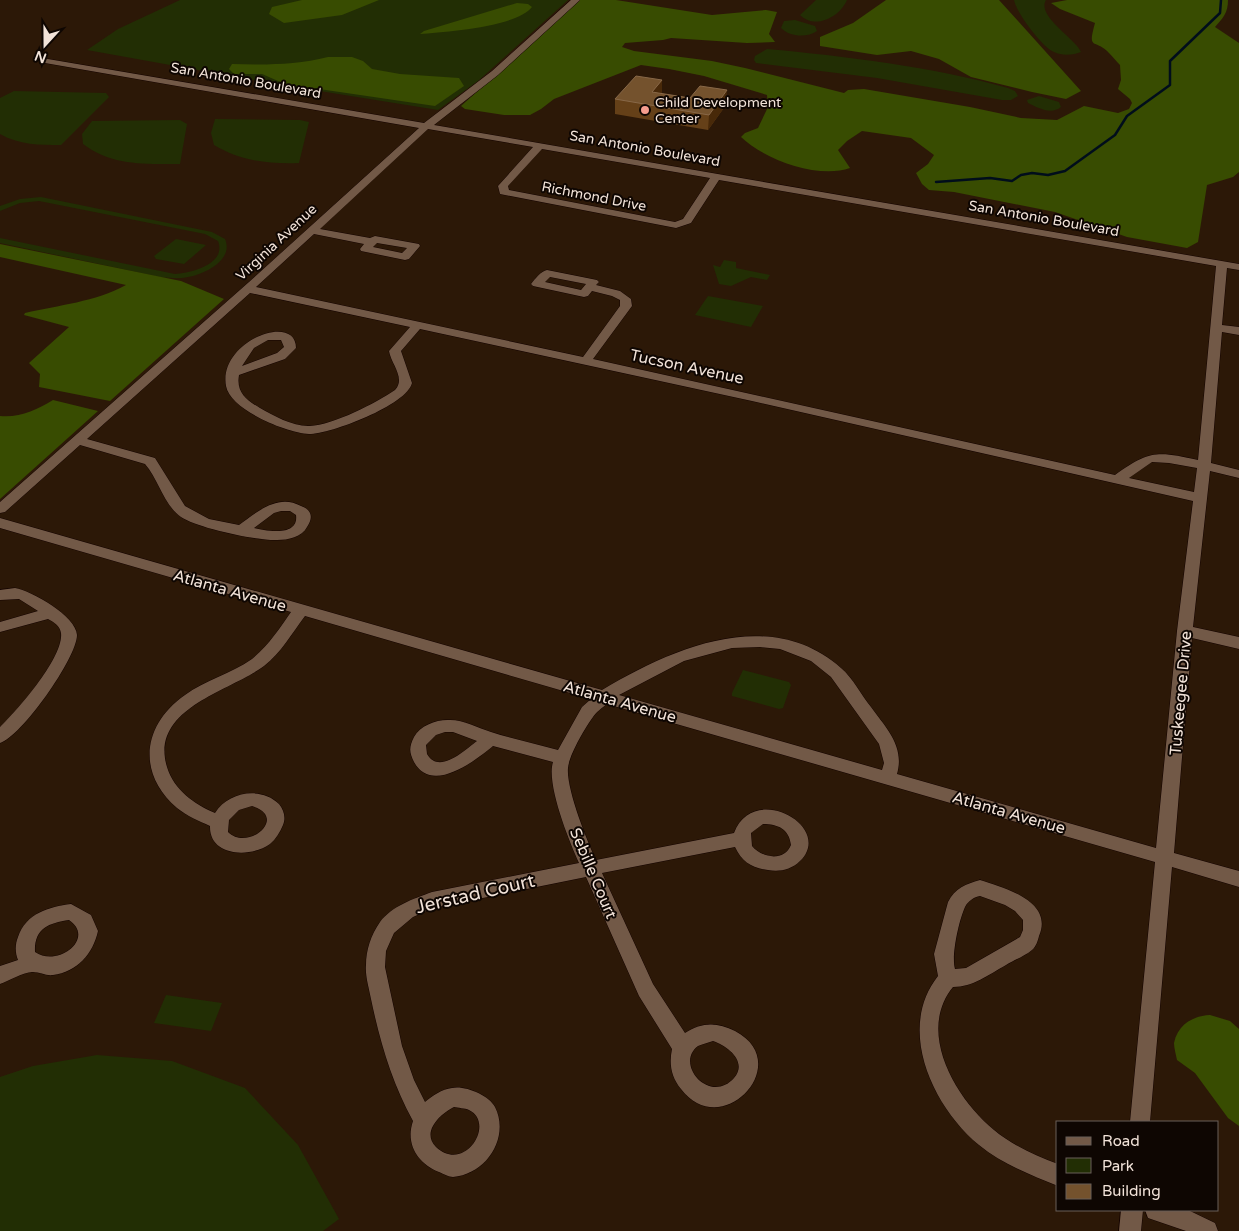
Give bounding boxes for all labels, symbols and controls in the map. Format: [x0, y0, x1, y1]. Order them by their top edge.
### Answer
north arrow [20, 20, 70, 70]
text: N [32, 47, 49, 67]
street label: San Antonio Boulevard [169, 59, 322, 102]
place label: Child Development Center [655, 94, 782, 127]
marker: Child Development Center [639, 104, 651, 116]
street label: San Antonio Boulevard [568, 127, 721, 170]
street label: Richmond Drive [540, 178, 648, 215]
street label: San Antonio Boulevard [967, 197, 1120, 240]
street label: Virginia Avenue [232, 201, 320, 284]
street label: Tucson Avenue [628, 345, 745, 389]
street label: Atlanta Avenue [171, 565, 289, 617]
street label: Tuskeegee Drive [1166, 630, 1196, 756]
street label: Atlanta Avenue [561, 676, 679, 728]
street label: Atlanta Avenue [950, 787, 1068, 839]
street label: Sebille Court [565, 825, 621, 922]
street label: Jerstad Court [414, 870, 537, 918]
legend [1056, 1121, 1219, 1211]
text: Road [1102, 1132, 1140, 1150]
text: Park [1102, 1157, 1134, 1175]
text: Building [1102, 1182, 1161, 1200]

